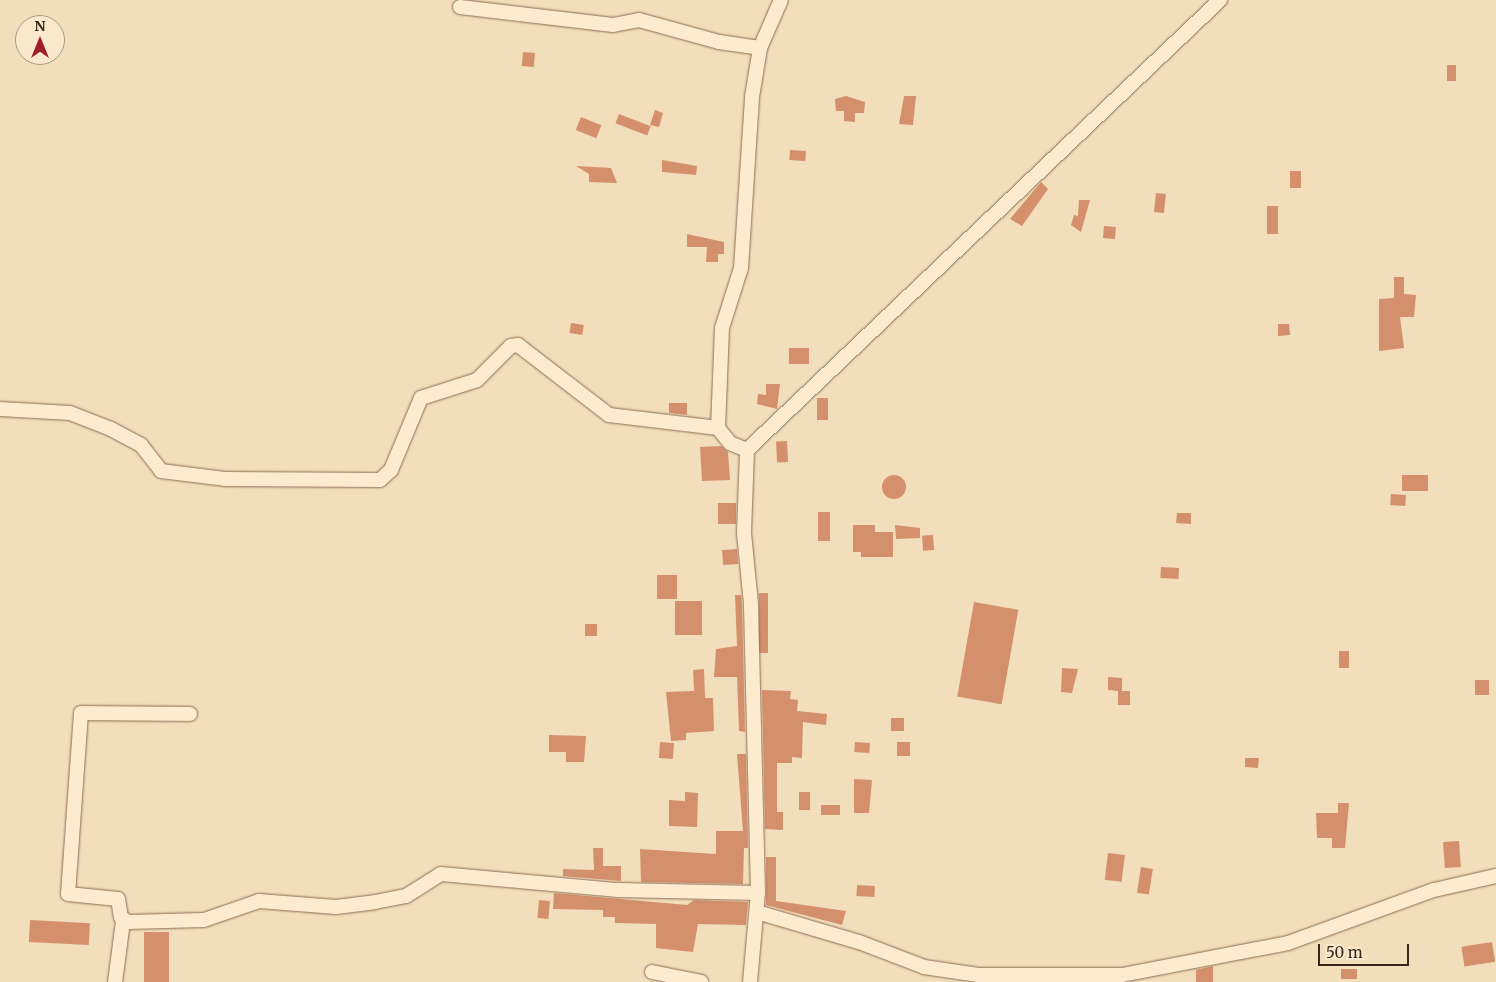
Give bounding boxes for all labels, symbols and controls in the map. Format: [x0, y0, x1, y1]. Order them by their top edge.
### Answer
north arrow [15, 15, 65, 65]
text: N [34, 17, 46, 35]
scale bar [1321, 934, 1412, 966]
text: 50 m [1326, 943, 1363, 962]

